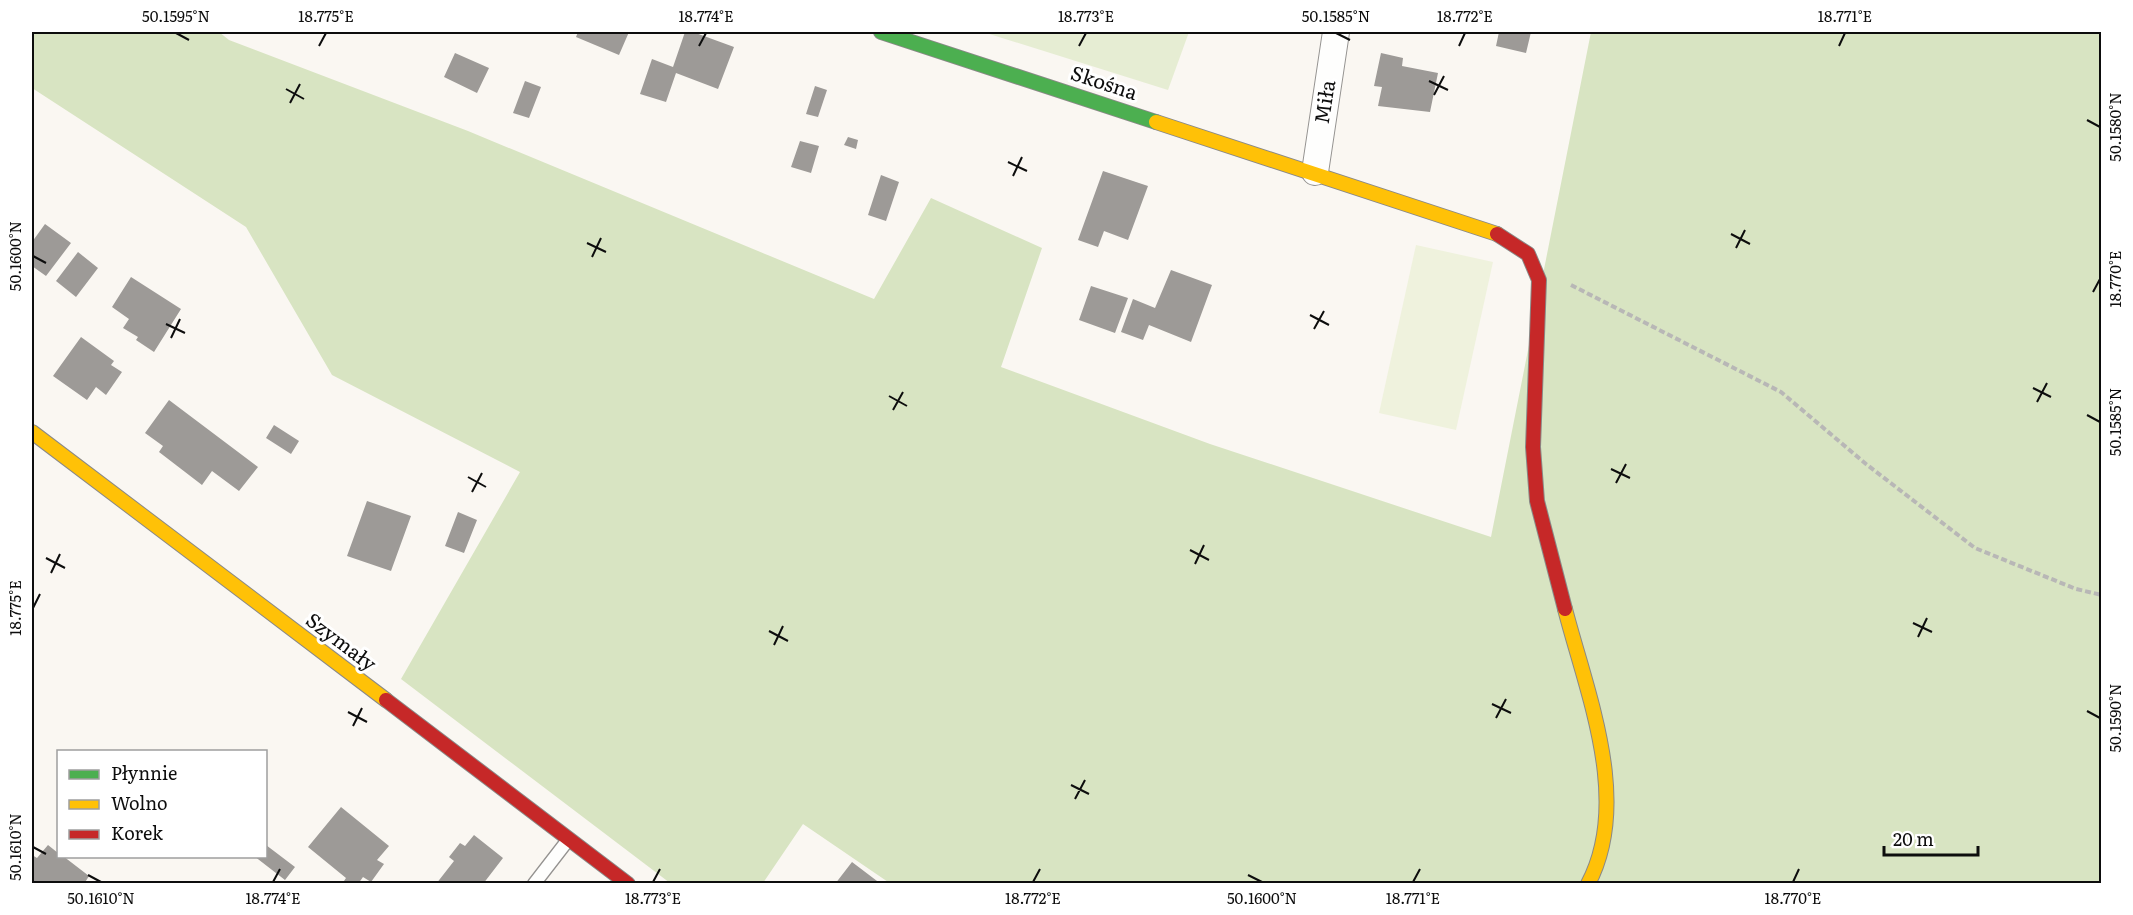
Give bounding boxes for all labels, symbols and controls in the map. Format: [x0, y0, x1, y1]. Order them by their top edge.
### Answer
text: 50.1595°N [142, 4, 210, 27]
text: 18.775°E [298, 4, 354, 27]
text: 18.774°E [678, 4, 734, 27]
text: 18.773°E [1058, 4, 1114, 27]
text: 50.1585°N [1302, 4, 1370, 27]
text: 18.772°E [1437, 4, 1493, 27]
text: 18.771°E [1818, 4, 1872, 27]
street label: Skośna [1067, 56, 1142, 106]
street label: Miła [1305, 77, 1341, 126]
text: 50.1580°N [2103, 92, 2126, 162]
text: 50.1600°N [3, 221, 26, 291]
text: 18.770°E [2103, 251, 2126, 307]
text: 50.1585°N [2103, 388, 2126, 456]
text: 18.775°E [3, 580, 26, 636]
street label: Szymały [301, 604, 384, 677]
text: 50.1590°N [2103, 684, 2126, 753]
legend [57, 750, 267, 858]
text: Płynnie [111, 759, 177, 786]
text: Wolno [111, 789, 168, 816]
text: 50.1610°N [3, 813, 26, 881]
text: Korek [111, 819, 164, 846]
scale bar [1884, 819, 1978, 857]
text: 20 m [1893, 825, 1934, 852]
text: 50.1610°N [67, 886, 135, 909]
text: 18.774°E [245, 886, 301, 909]
text: 18.773°E [625, 886, 681, 909]
text: 18.772°E [1005, 886, 1061, 909]
text: 50.1600°N [1227, 886, 1297, 909]
text: 18.771°E [1386, 886, 1440, 909]
text: 18.770°E [1765, 886, 1821, 909]

